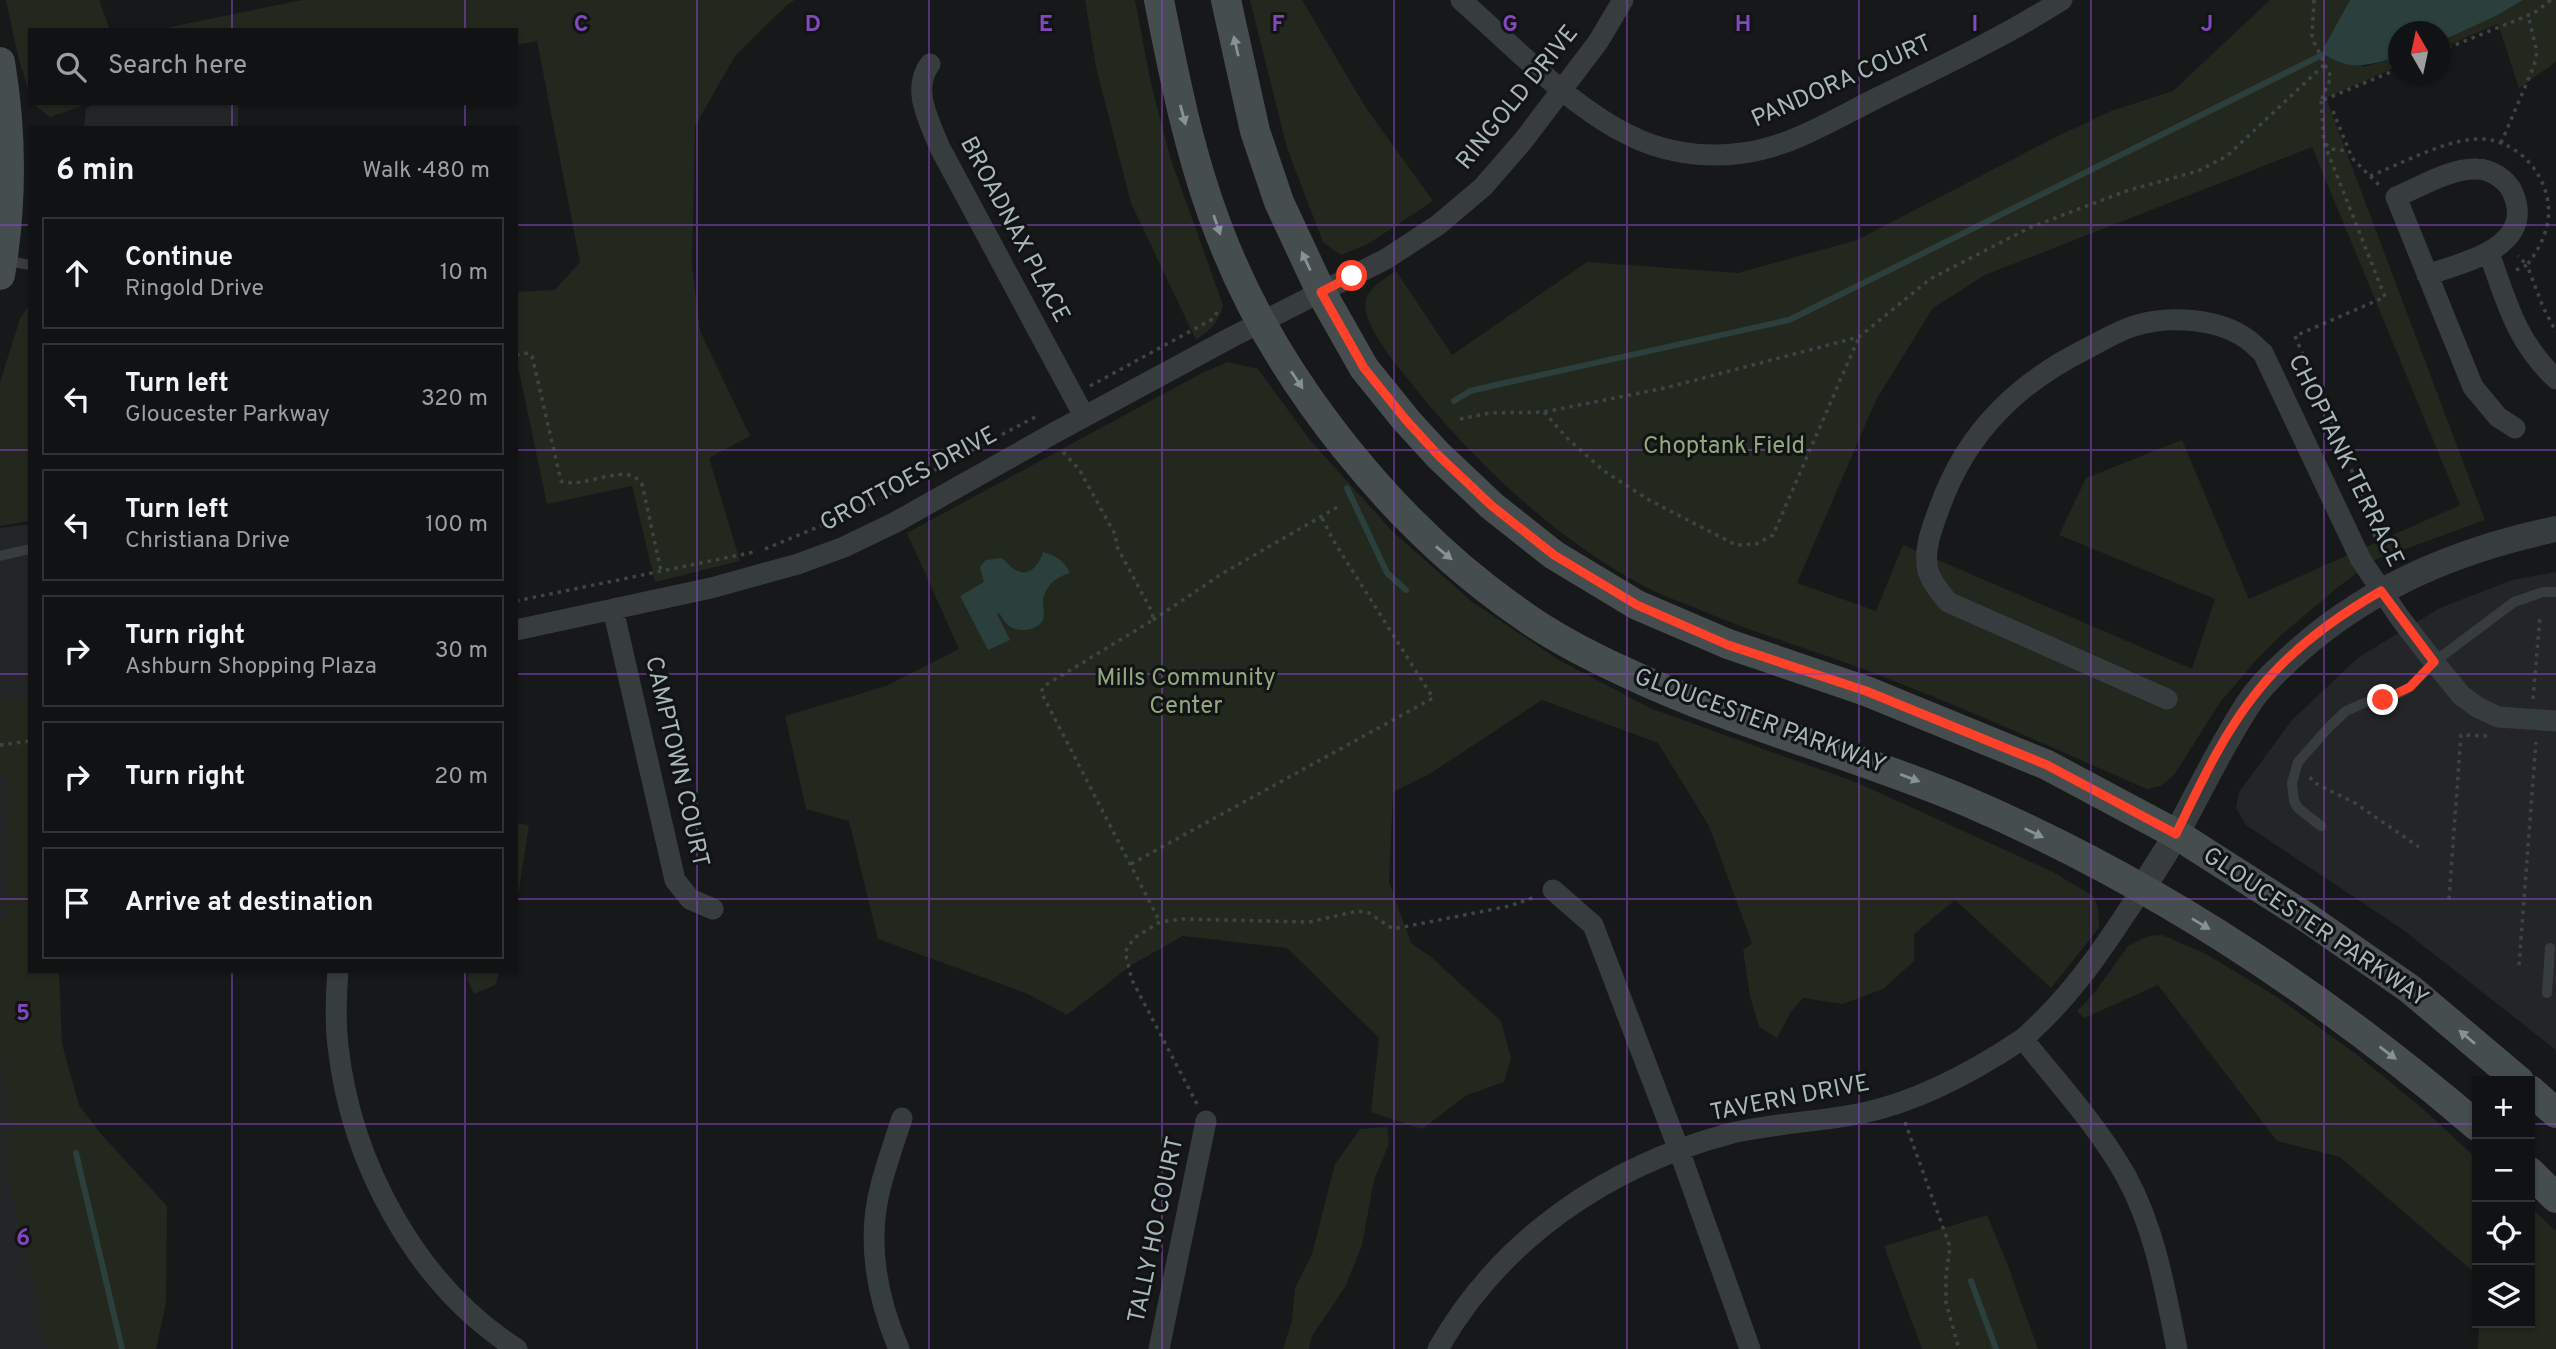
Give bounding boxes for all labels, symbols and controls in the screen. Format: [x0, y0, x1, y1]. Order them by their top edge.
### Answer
text: C [574, 11, 588, 40]
text: D [805, 11, 821, 40]
text: E [1039, 11, 1053, 40]
text: F [1271, 11, 1285, 40]
text: H [1735, 11, 1751, 40]
text: I [1972, 11, 1978, 40]
text: J [2201, 11, 2213, 40]
street label: RINGOLD DRIVE [1451, 20, 1585, 176]
north arrow [2388, 21, 2451, 84]
search box [28, 28, 518, 105]
street label: PANDORA COURT [1747, 29, 1937, 135]
one-way arrow [1230, 35, 1241, 57]
icon: search [52, 48, 90, 86]
text: Search here [108, 50, 247, 83]
one-way arrow [1178, 104, 1189, 126]
street label: BROADNAX PLACE [952, 132, 1076, 328]
text: 6 min [56, 153, 134, 190]
text: Walk · 480 m [362, 157, 490, 186]
one-way arrow [1212, 215, 1223, 236]
text: Continue [125, 242, 233, 275]
one-way arrow [1300, 251, 1312, 271]
icon: ahead [58, 254, 96, 292]
text: 10 m [440, 259, 488, 288]
route start [1336, 260, 1367, 291]
text: Ringold Drive [125, 275, 264, 304]
street label: CHOPTANK TERRACE [2280, 350, 2410, 572]
text: Turn left [125, 368, 229, 401]
one-way arrow [1290, 371, 1304, 389]
icon: left [58, 380, 96, 418]
text: 320 m [421, 385, 488, 414]
text: Gloucester Parkway [125, 401, 330, 430]
street label: GROTTOES DRIVE [815, 421, 1003, 539]
park label: Choptank Field [1643, 432, 1805, 462]
text: Turn left [125, 494, 229, 527]
icon: left [58, 506, 96, 544]
text: 100 m [425, 511, 488, 540]
text: Christiana Drive [125, 527, 290, 556]
one-way arrow [1436, 545, 1453, 560]
text: Turn right [125, 620, 245, 653]
icon: right [58, 632, 96, 670]
text: 30 m [435, 637, 488, 666]
text: Ashburn Shopping Plaza [125, 653, 377, 682]
street label: CAMPTOWN COURT [637, 654, 715, 870]
street label: GLOUCESTER PARKWAY [1630, 662, 1890, 782]
park label: Mills Community Center [1096, 664, 1276, 722]
route end [2367, 684, 2398, 715]
icon: right [58, 758, 96, 796]
text: Turn right [125, 761, 245, 794]
text: 20 m [434, 763, 488, 792]
one-way arrow [1899, 773, 1920, 784]
one-way arrow [2024, 827, 2044, 839]
street label: GLOUCESTER PARKWAY [2196, 841, 2434, 1015]
icon: arrive [58, 884, 96, 922]
text: Arrive at destination [125, 887, 373, 920]
one-way arrow [2191, 918, 2210, 931]
text: 5 [16, 1000, 30, 1029]
one-way arrow [2458, 1029, 2476, 1045]
one-way arrow [2379, 1045, 2397, 1059]
street label: TAVERN DRIVE [1708, 1069, 1872, 1129]
map controls [2472, 1076, 2535, 1328]
button: + [2472, 1076, 2535, 1139]
street label: TALLY HO COURT [1123, 1134, 1191, 1326]
button: − [2472, 1139, 2535, 1202]
button: locate [2472, 1202, 2535, 1265]
text: 6 [16, 1225, 30, 1254]
button: layers [2472, 1265, 2535, 1328]

